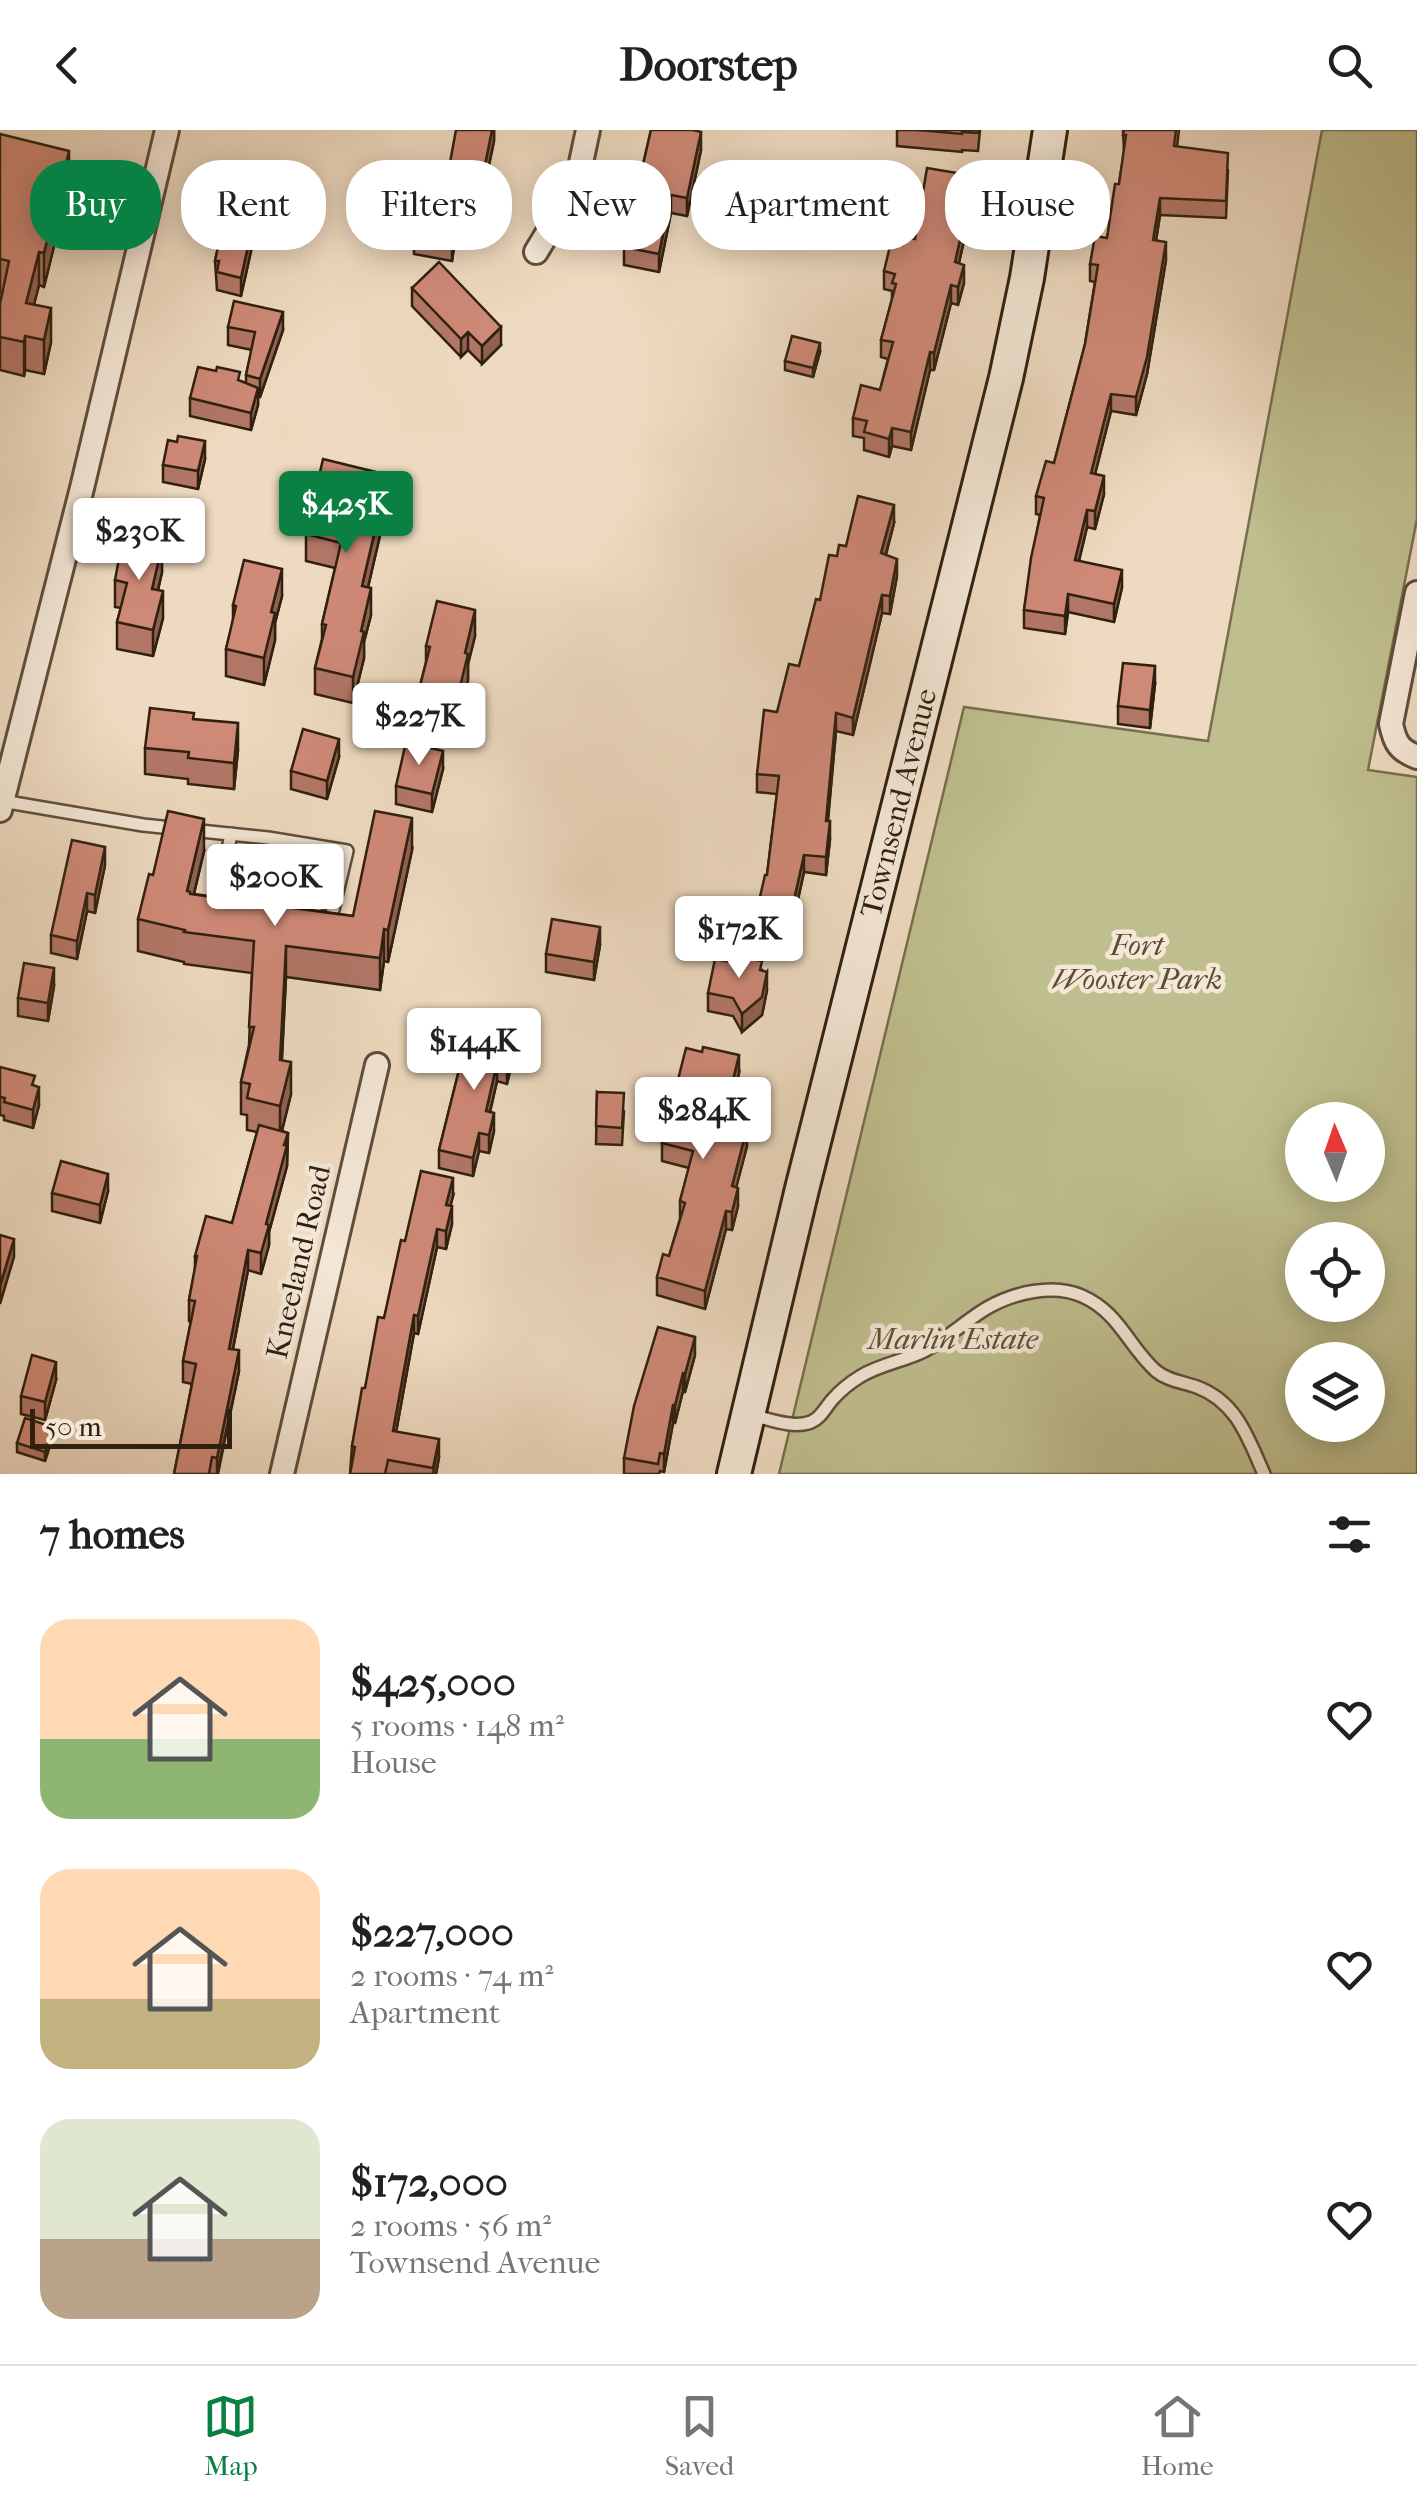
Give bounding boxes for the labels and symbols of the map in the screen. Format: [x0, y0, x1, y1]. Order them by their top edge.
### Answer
pin: $425K [276, 471, 416, 556]
pin: $230K [69, 498, 209, 583]
pin: $227K [349, 683, 489, 768]
street label: Townsend Avenue [854, 685, 944, 921]
pin: $200K [205, 844, 345, 929]
pin: $172K [669, 896, 809, 981]
park label: Fort Wooster Park [1052, 928, 1222, 997]
pin: $144K [404, 1008, 544, 1093]
pin: $284K [633, 1077, 773, 1162]
north arrow [1285, 1102, 1385, 1202]
street label: Kneeland Road [260, 1161, 338, 1362]
park label: Marlin Estate [866, 1322, 1039, 1357]
scale bar [30, 1404, 232, 1448]

